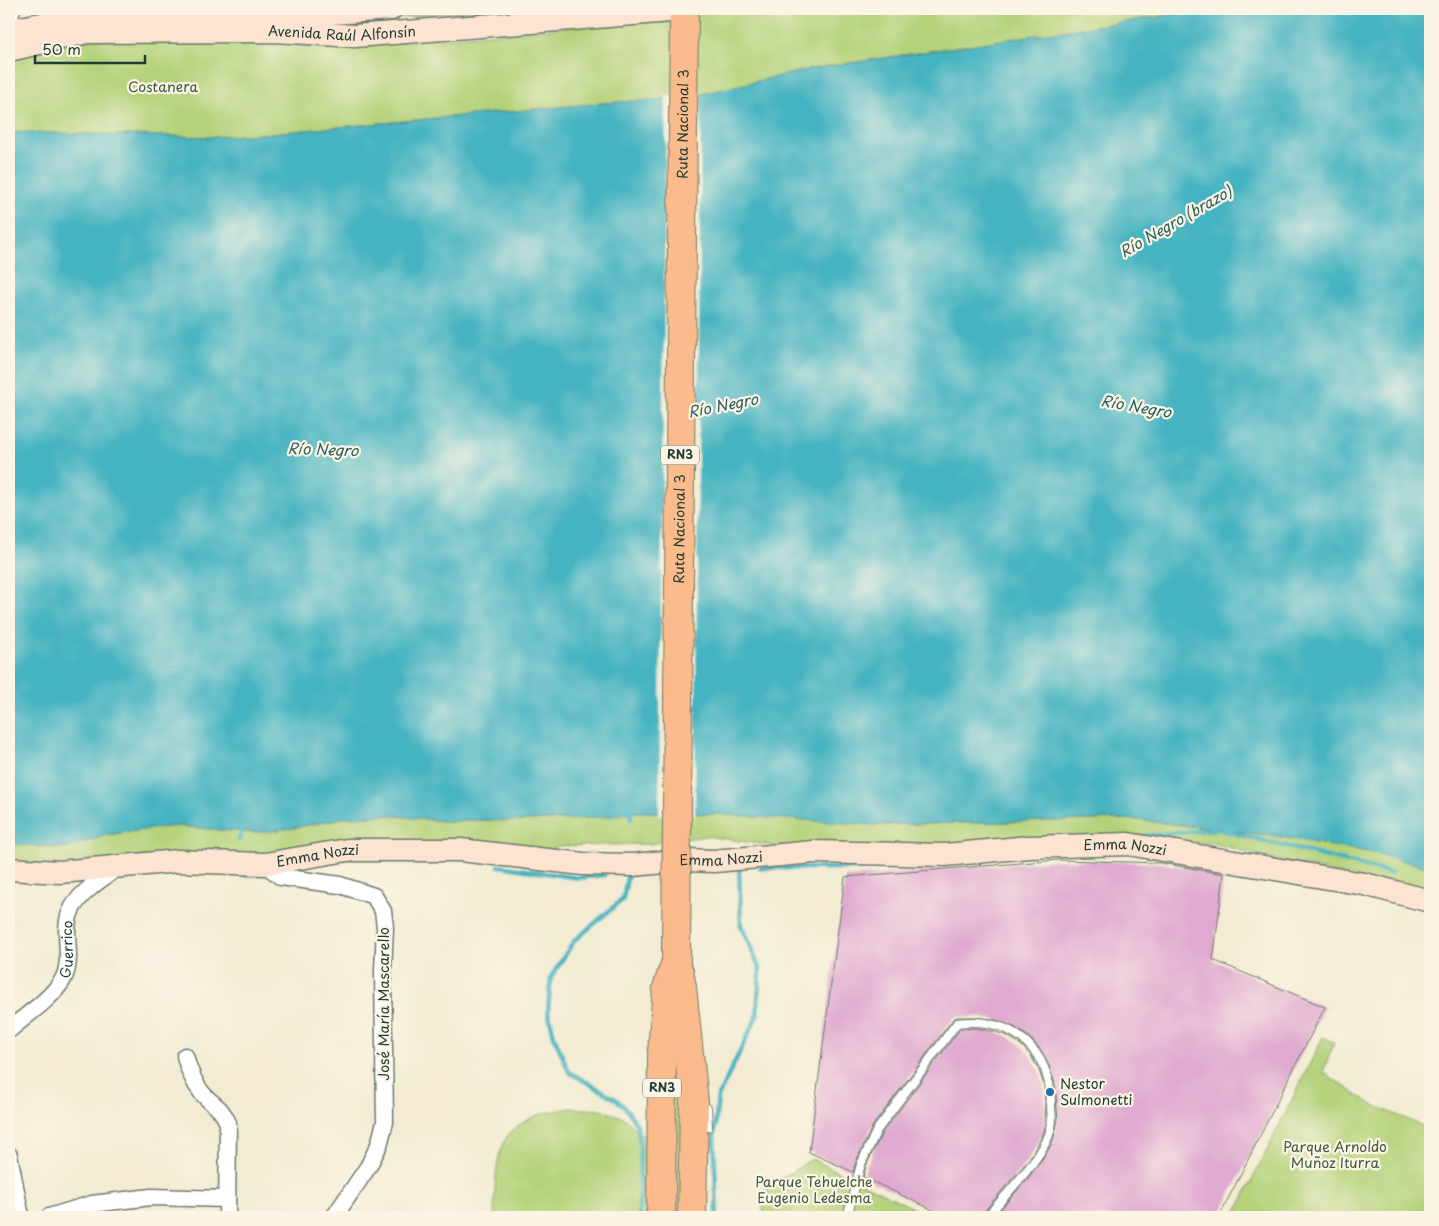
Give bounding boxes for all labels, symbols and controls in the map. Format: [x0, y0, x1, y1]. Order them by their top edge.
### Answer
street label: Avenida Raúl Alfonsín [268, 20, 416, 46]
scale bar [35, 32, 145, 64]
text: 50 m [42, 37, 81, 60]
street label: Ruta Nacional 3 [672, 69, 693, 179]
park label: Costanera [128, 76, 198, 97]
water label: Río Negro (brazo) [1115, 179, 1237, 262]
water label: Río Negro [686, 386, 761, 423]
water label: Río Negro [1099, 388, 1175, 423]
water label: Río Negro [287, 436, 360, 461]
road number: RN3 [661, 446, 699, 464]
street label: Ruta Nacional 3 [668, 474, 690, 584]
street label: Emma Nozzi [1083, 833, 1168, 860]
street label: Emma Nozzi [275, 839, 359, 872]
street label: Emma Nozzi [678, 846, 764, 871]
street label: Guerrico [54, 919, 78, 981]
street label: José María Mascarello [373, 927, 394, 1081]
place label: Nestor Sulmonetti [1060, 1073, 1132, 1110]
road number: RN3 [643, 1078, 681, 1098]
marker: Nestor Sulmonetti [1044, 1086, 1056, 1098]
park label: Parque Arnoldo Muñoz Iturra [1283, 1136, 1387, 1173]
park label: Parque Tehuelche Eugenio Ledesma [755, 1171, 873, 1208]

